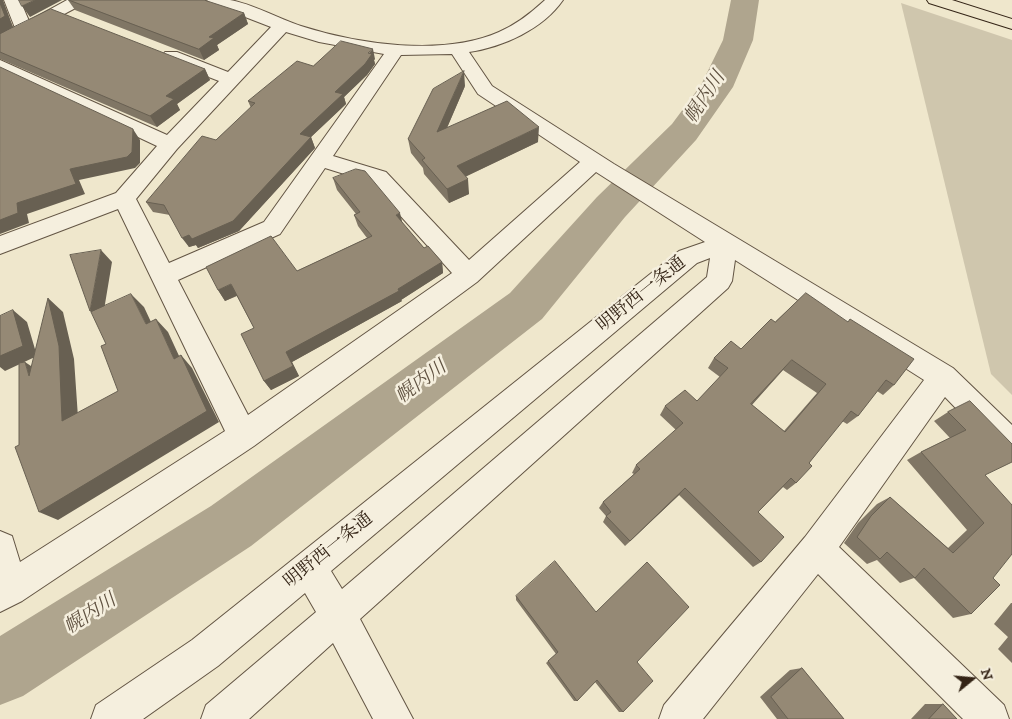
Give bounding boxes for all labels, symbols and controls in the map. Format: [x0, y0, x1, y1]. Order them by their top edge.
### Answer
water label: 幌内川 [681, 68, 731, 128]
street label: 明野西一条通 [593, 253, 691, 337]
water label: 幌内川 [392, 357, 452, 409]
street label: 明野西一条通 [280, 509, 378, 593]
water label: 幌内川 [61, 590, 121, 640]
north arrow [947, 654, 997, 704]
text: N [976, 666, 997, 683]

